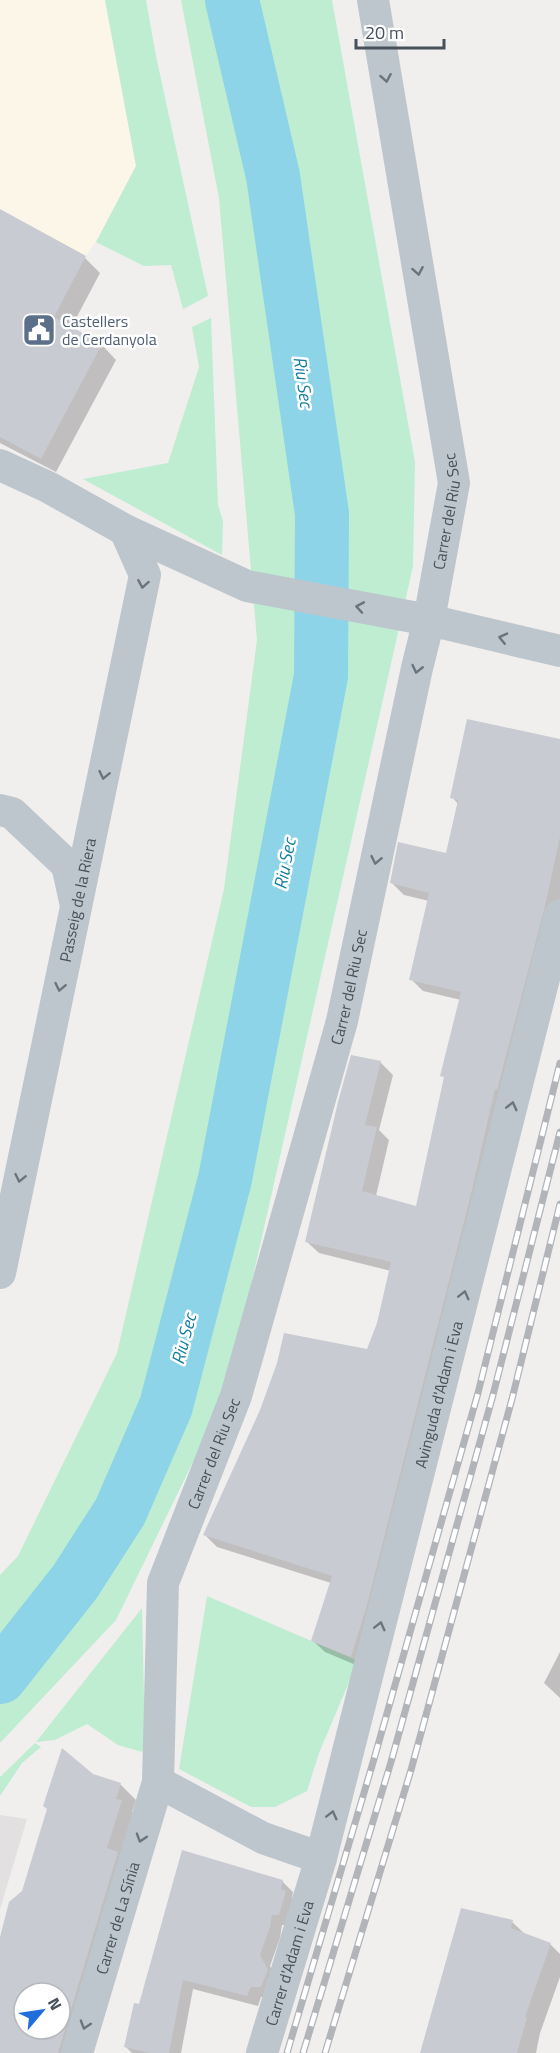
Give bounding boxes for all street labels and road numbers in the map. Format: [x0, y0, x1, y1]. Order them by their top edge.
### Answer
street label: Carrer del Riu Sec [426, 451, 466, 572]
street label: Passeig de la Riera [53, 836, 102, 964]
street label: Carrer del Riu Sec [324, 927, 373, 1048]
street label: Avinguda d'Adam i Eva [408, 1318, 469, 1471]
street label: Carrer del Riu Sec [181, 1394, 246, 1513]
street label: Carrer de La Sínia [89, 1859, 146, 1977]
street label: Carrer d'Adam i Eva [259, 1897, 320, 2029]

